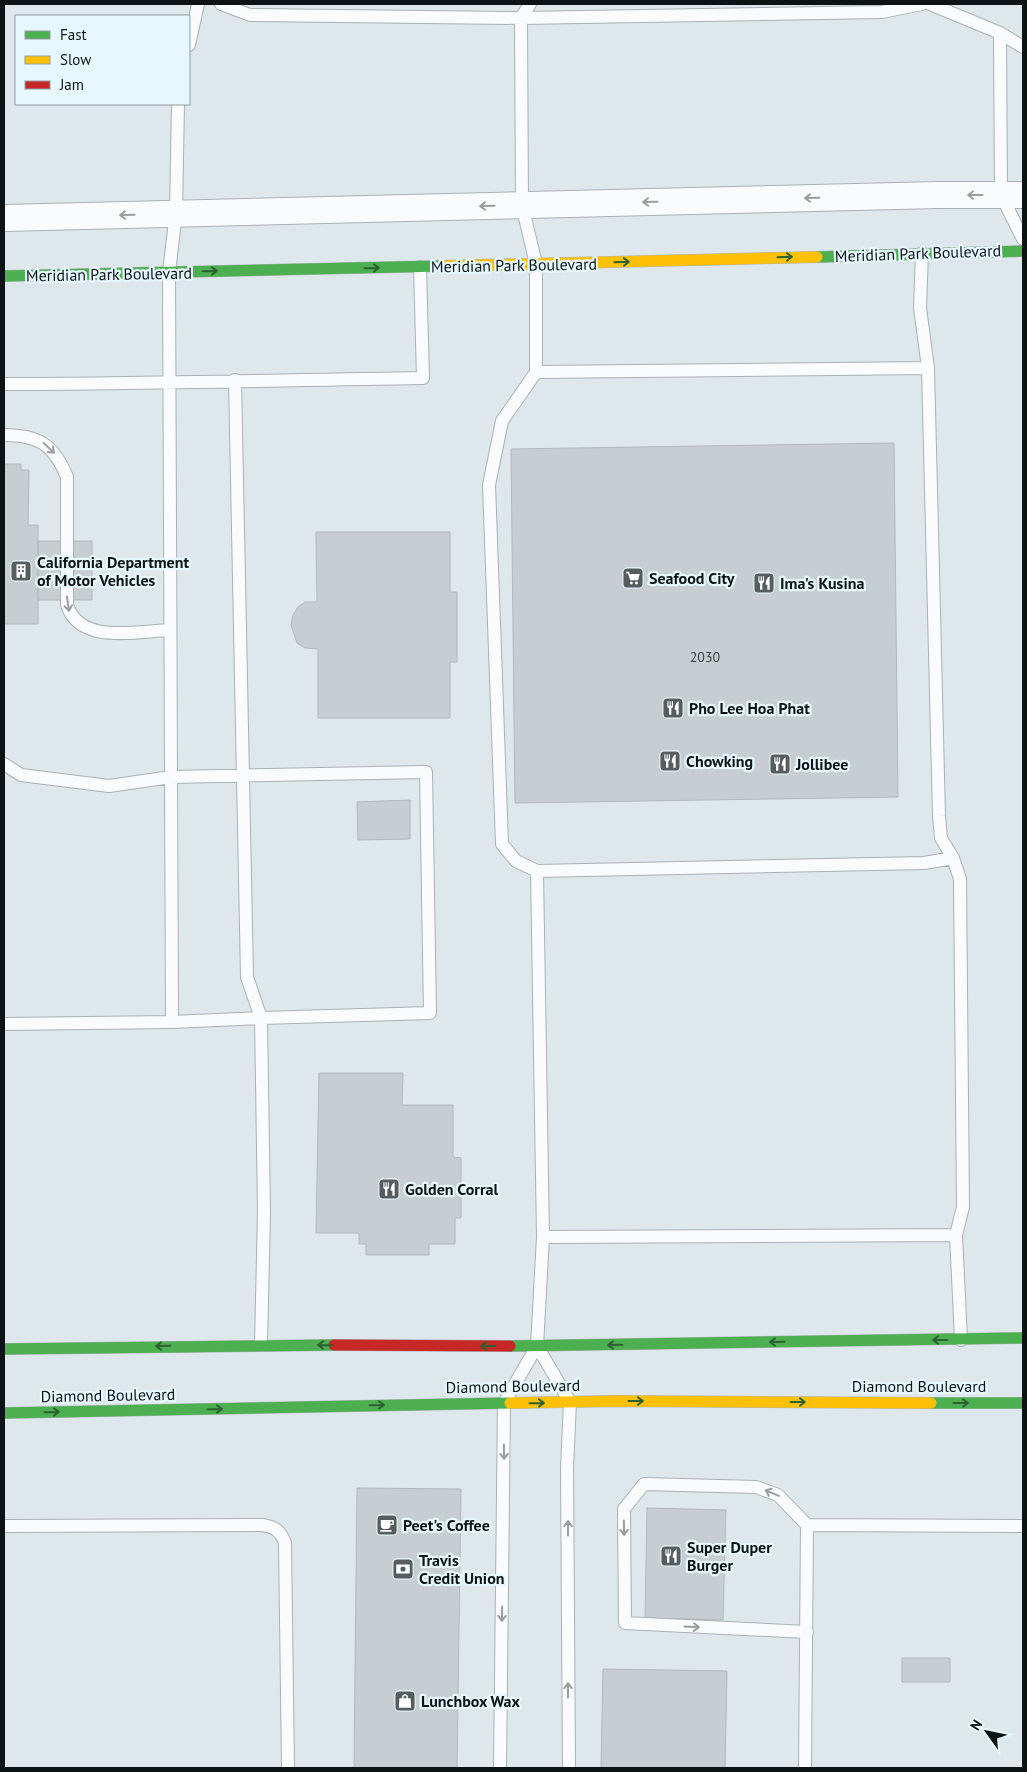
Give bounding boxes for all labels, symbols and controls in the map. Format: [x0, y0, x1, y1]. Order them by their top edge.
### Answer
legend [15, 15, 190, 105]
text: Fast [60, 25, 87, 44]
text: Slow [60, 50, 91, 69]
text: Jam [59, 75, 84, 94]
one-way arrow [967, 190, 983, 200]
one-way arrow [804, 193, 820, 203]
one-way arrow [642, 197, 658, 207]
one-way arrow [479, 201, 496, 211]
one-way arrow [119, 210, 135, 219]
street label: Meridian Park Boulevard [835, 240, 1001, 266]
one-way arrow [776, 252, 793, 262]
street label: Meridian Park Boulevard [431, 254, 597, 276]
one-way arrow [614, 257, 630, 267]
street label: Meridian Park Boulevard [26, 263, 192, 285]
one-way arrow [364, 263, 380, 273]
one-way arrow [202, 267, 218, 276]
one-way arrow [43, 442, 55, 454]
place label: California Department of Motor Vehicles [37, 552, 189, 590]
building icon: California Department of Motor Vehicles [9, 559, 33, 583]
supermarket icon: Seafood City [621, 566, 645, 590]
place label: Seafood City [649, 568, 735, 588]
restaurant icon: Ima's Kusina [752, 571, 776, 595]
place label: Ima's Kusina [780, 573, 864, 593]
one-way arrow [63, 596, 73, 612]
house number: 2030 [690, 648, 721, 666]
restaurant icon: Pho Lee Hoa Phat [661, 696, 685, 720]
place label: Pho Lee Hoa Phat [689, 698, 810, 718]
restaurant icon: Chowking [658, 749, 682, 773]
place label: Chowking [686, 751, 753, 771]
restaurant icon: Jollibee [768, 752, 792, 776]
place label: Jollibee [795, 754, 848, 774]
restaurant icon: Golden Corral [377, 1177, 401, 1201]
place label: Golden Corral [405, 1179, 498, 1199]
one-way arrow [932, 1335, 948, 1345]
one-way arrow [769, 1337, 786, 1347]
one-way arrow [318, 1340, 334, 1350]
one-way arrow [607, 1340, 623, 1350]
one-way arrow [155, 1341, 172, 1351]
one-way arrow [480, 1341, 496, 1351]
street label: Diamond Boulevard [446, 1375, 580, 1397]
street label: Diamond Boulevard [852, 1376, 986, 1396]
street label: Diamond Boulevard [41, 1384, 175, 1406]
one-way arrow [628, 1396, 644, 1406]
one-way arrow [790, 1397, 806, 1407]
one-way arrow [528, 1398, 544, 1407]
one-way arrow [952, 1398, 969, 1408]
one-way arrow [369, 1400, 385, 1410]
one-way arrow [207, 1404, 223, 1413]
one-way arrow [44, 1407, 60, 1417]
one-way arrow [499, 1444, 509, 1460]
one-way arrow [765, 1487, 780, 1497]
cafe icon: Peet's Coffee [375, 1513, 399, 1537]
place label: Peet's Coffee [403, 1515, 490, 1535]
one-way arrow [563, 1520, 572, 1536]
one-way arrow [619, 1520, 629, 1536]
place label: Super Duper Burger [687, 1537, 772, 1575]
restaurant icon: Super Duper Burger [659, 1544, 683, 1568]
place label: Travis Credit Union [419, 1550, 504, 1588]
bank icon: Travis Credit Union [391, 1557, 415, 1581]
one-way arrow [497, 1606, 507, 1622]
one-way arrow [684, 1622, 700, 1631]
one-way arrow [564, 1683, 573, 1699]
shop icon: Lunchbox Wax [393, 1689, 417, 1713]
place label: Lunchbox Wax [421, 1691, 521, 1711]
north arrow [962, 1707, 1012, 1757]
text: N [966, 1716, 986, 1734]

